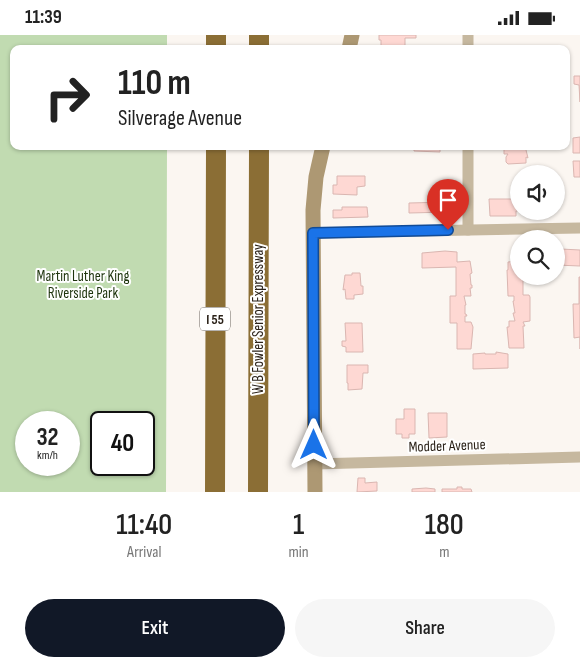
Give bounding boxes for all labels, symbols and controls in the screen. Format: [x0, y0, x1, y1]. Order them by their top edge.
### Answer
text: 11:39 [25, 6, 62, 29]
text: 110 m [118, 62, 191, 105]
icon: right [35, 65, 100, 130]
text: Silverage Avenue [118, 105, 242, 132]
map controls [510, 165, 565, 285]
button: sound [510, 165, 565, 220]
pin [427, 179, 469, 230]
icon: arrive [434, 186, 462, 214]
button: search [510, 230, 565, 285]
street label: W B Fowler Senior Expressway [249, 244, 268, 394]
park label: Martin Luther King Riverside Park [37, 267, 129, 303]
road number: I 55 [200, 307, 230, 331]
speed limit sign: 40 [90, 411, 155, 476]
position arrow [287, 418, 339, 470]
text: 32 [36, 422, 59, 453]
street label: Modder Avenue [408, 435, 486, 457]
text: km/h [37, 448, 58, 463]
text: 11:40 [116, 507, 172, 543]
text: 1 [293, 507, 304, 543]
text: 180 [425, 507, 464, 543]
text: Arrival [127, 543, 161, 562]
text: min [288, 543, 309, 562]
text: m [439, 543, 449, 562]
button: Exit [25, 599, 285, 657]
button: Share [295, 599, 555, 657]

